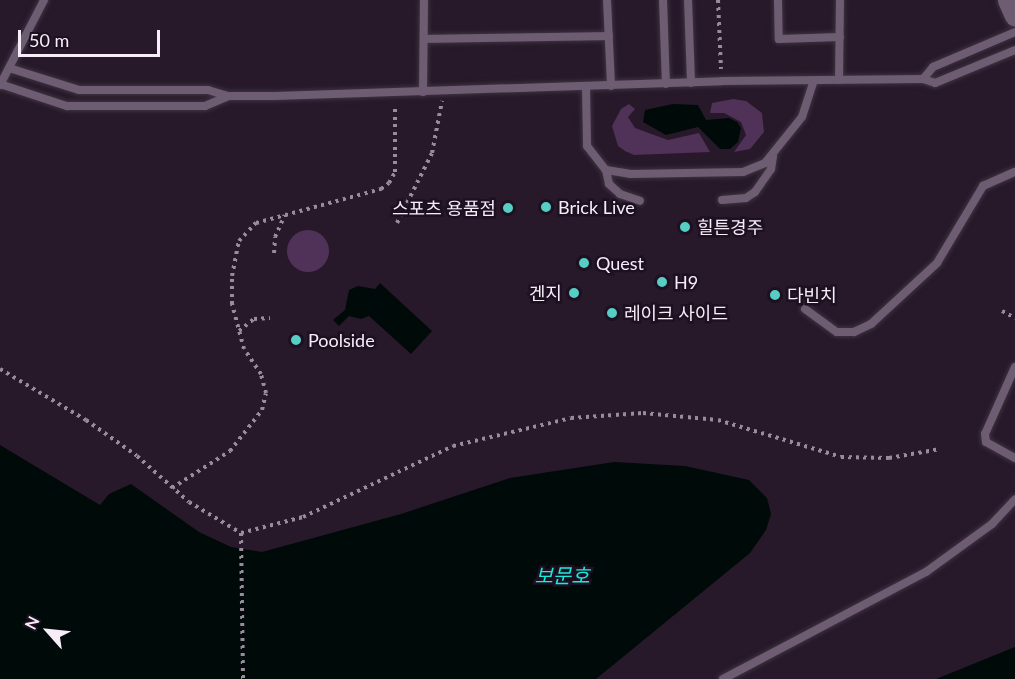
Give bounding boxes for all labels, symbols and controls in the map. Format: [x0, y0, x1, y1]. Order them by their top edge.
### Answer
scale bar [21, 18, 164, 56]
text: 50 m [29, 29, 69, 51]
place label: Brick Live [558, 196, 635, 218]
place label: 스포츠 용품점 [392, 197, 496, 219]
marker: Brick Live [539, 200, 553, 214]
marker: 스포츠 용품점 [501, 201, 515, 215]
place label: 힐튼경주 [697, 216, 763, 238]
marker: 힐튼경주 [678, 220, 692, 234]
place label: Quest [596, 252, 644, 274]
marker: Quest [577, 256, 591, 270]
place label: H9 [674, 271, 698, 293]
marker: H9 [655, 275, 669, 289]
place label: 겐지 [529, 282, 562, 304]
place label: 다빈치 [787, 284, 837, 306]
marker: 겐지 [567, 286, 581, 300]
marker: 다빈치 [768, 288, 782, 302]
place label: 레이크 사이드 [624, 302, 728, 324]
marker: 레이크 사이드 [605, 306, 619, 320]
place label: Poolside [308, 329, 375, 351]
marker: Poolside [289, 333, 303, 347]
water label: 보문호 [534, 563, 590, 587]
north arrow [18, 601, 78, 661]
text: N [20, 613, 43, 632]

